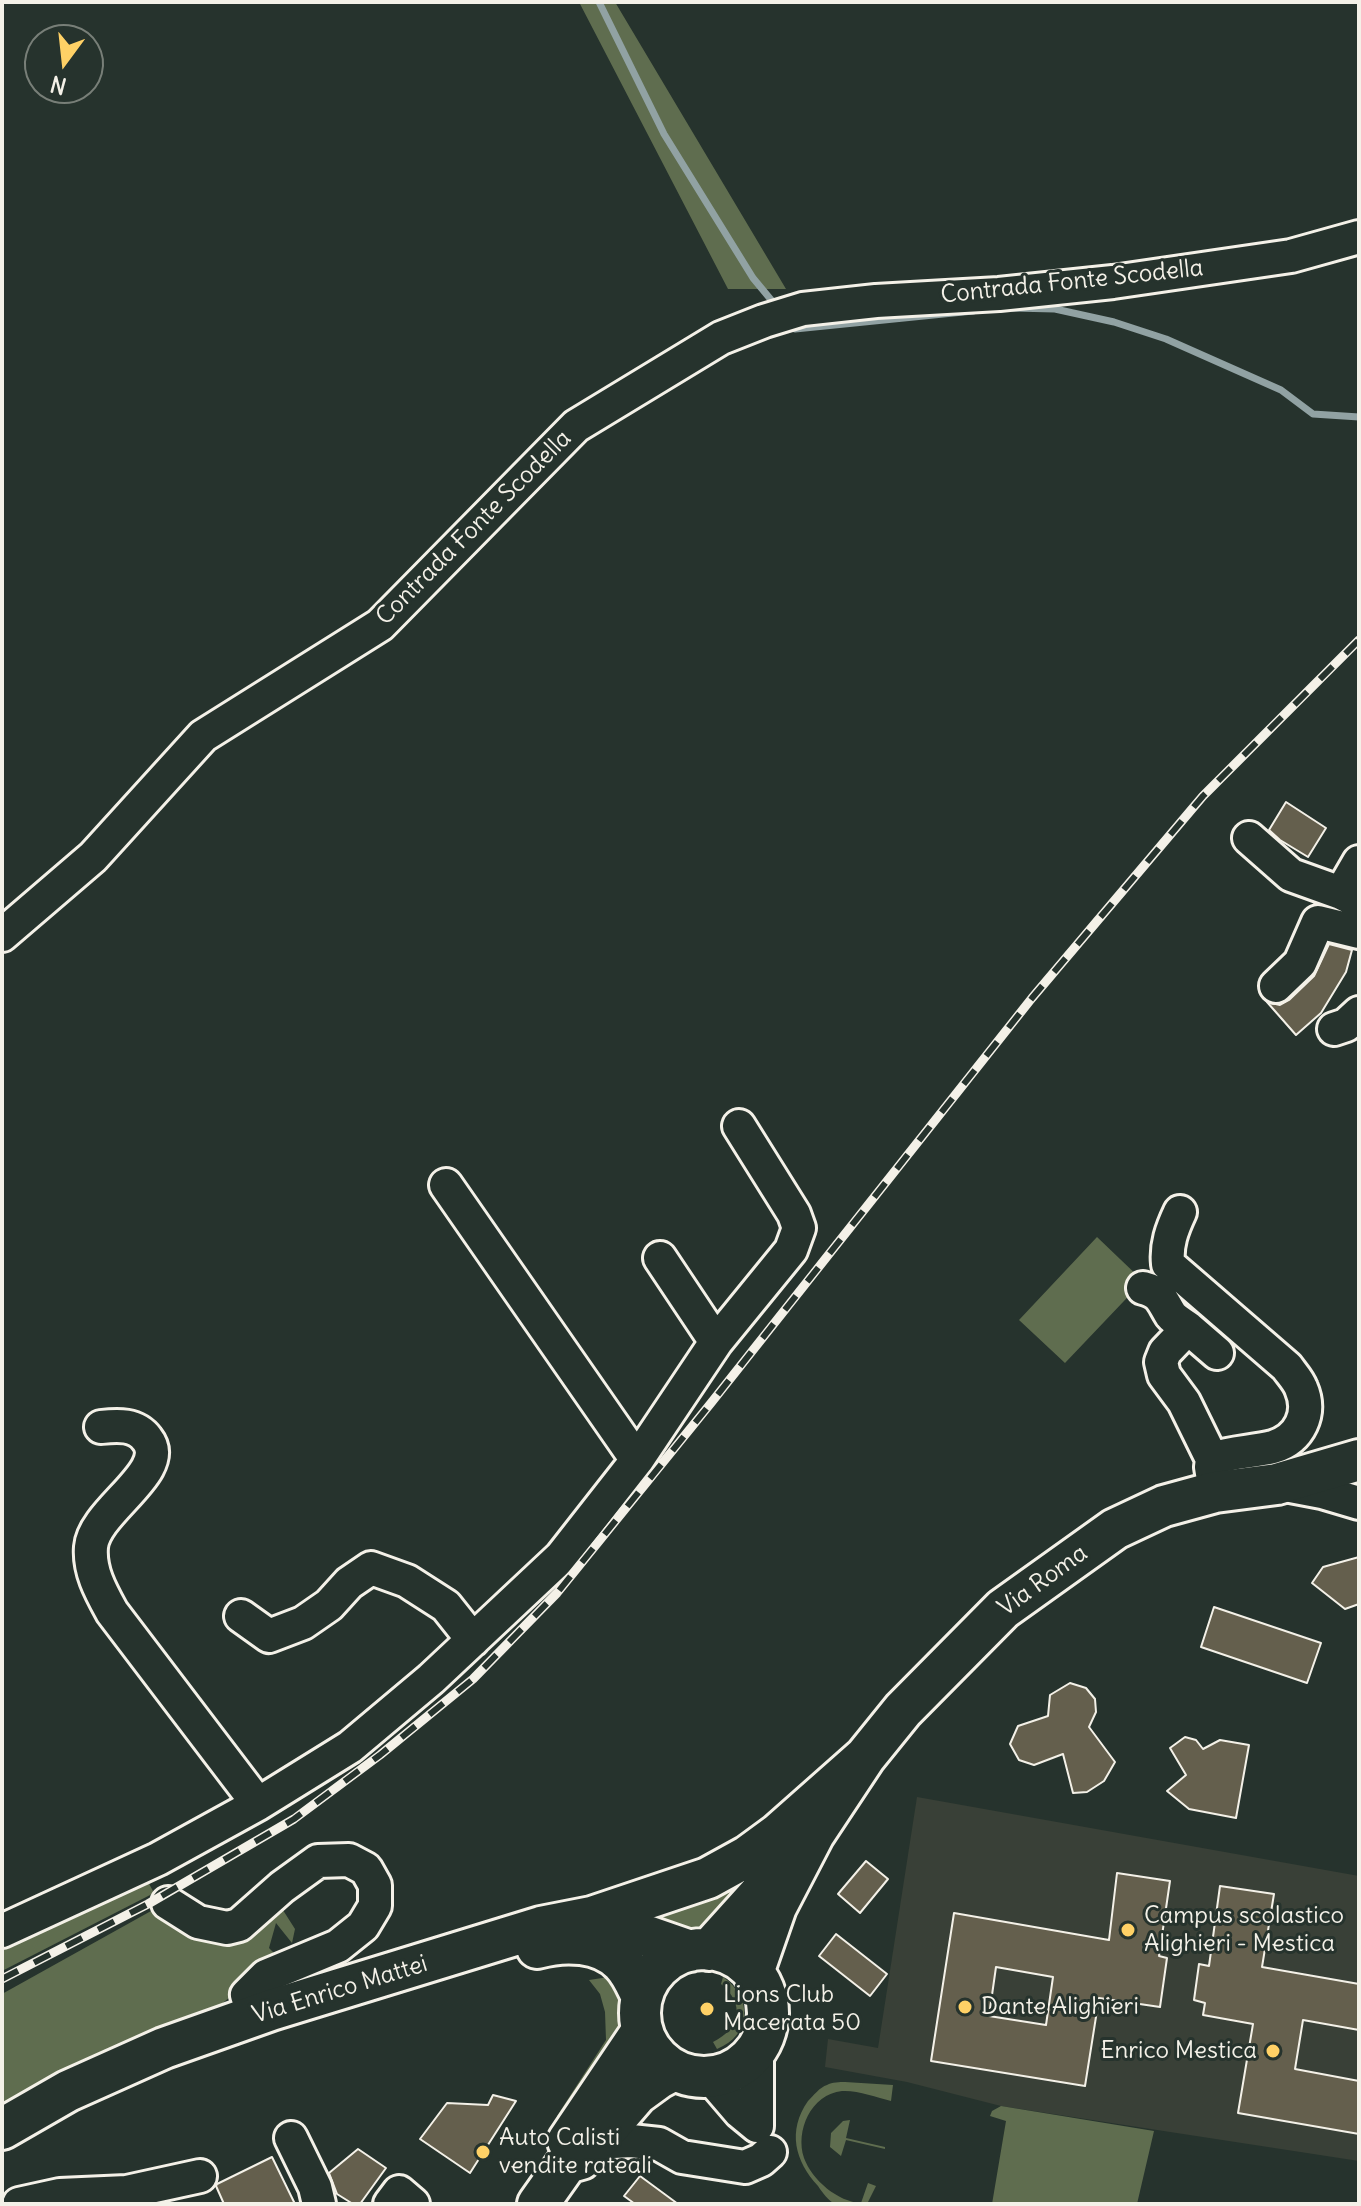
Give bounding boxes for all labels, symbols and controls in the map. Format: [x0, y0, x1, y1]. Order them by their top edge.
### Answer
north arrow [24, 24, 104, 104]
text: N [47, 70, 69, 101]
street label: Contrada Fonte Scodella [939, 254, 1205, 310]
street label: Contrada Fonte Scodella [371, 425, 577, 631]
street label: Via Roma [993, 1539, 1093, 1623]
place label: Campus scolastico Alighieri - Mestica [1144, 1902, 1344, 1958]
marker: Campus scolastico Alighieri - Mestica [1119, 1921, 1137, 1939]
street label: Via Enrico Mattei [249, 1950, 431, 2030]
place label: Lions Club Macerata 50 [723, 1981, 861, 2037]
place label: Dante Alighieri [981, 1993, 1139, 2021]
marker: Dante Alighieri [956, 1998, 974, 2016]
marker: Lions Club Macerata 50 [698, 2000, 716, 2018]
place label: Enrico Mestica [1100, 2037, 1257, 2065]
marker: Enrico Mestica [1264, 2042, 1282, 2060]
place label: Auto Calisti vendite rateali [499, 2124, 652, 2180]
marker: Auto Calisti vendite rateali [474, 2143, 492, 2161]

